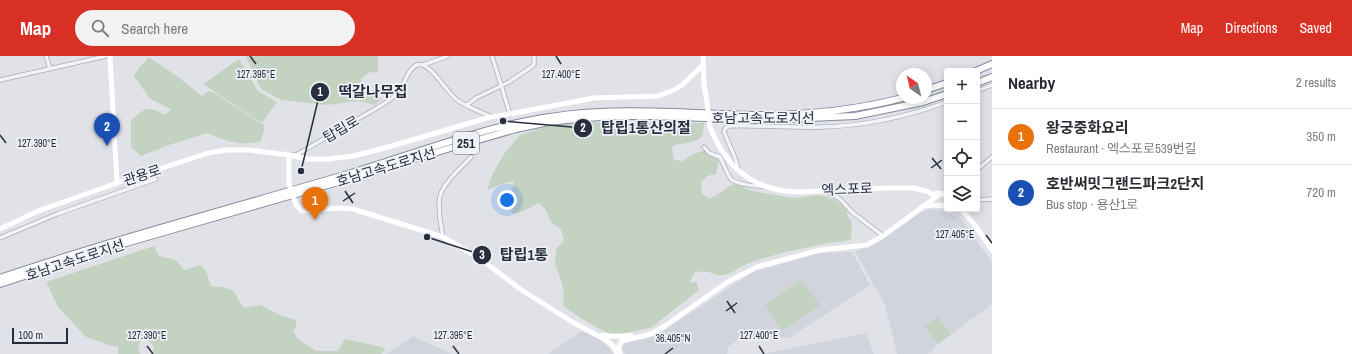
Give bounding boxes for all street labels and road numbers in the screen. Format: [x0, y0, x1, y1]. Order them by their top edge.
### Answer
street label: 호남고속도로지선 [711, 109, 815, 127]
street label: 탑립로 [320, 111, 362, 146]
road number: 251 [453, 132, 479, 154]
street label: 호남고속도로지선 [334, 143, 438, 191]
street label: 관용로 [121, 160, 163, 190]
street label: 엑스포로 [821, 179, 873, 199]
street label: 호남고속도로지선 [23, 236, 127, 284]

